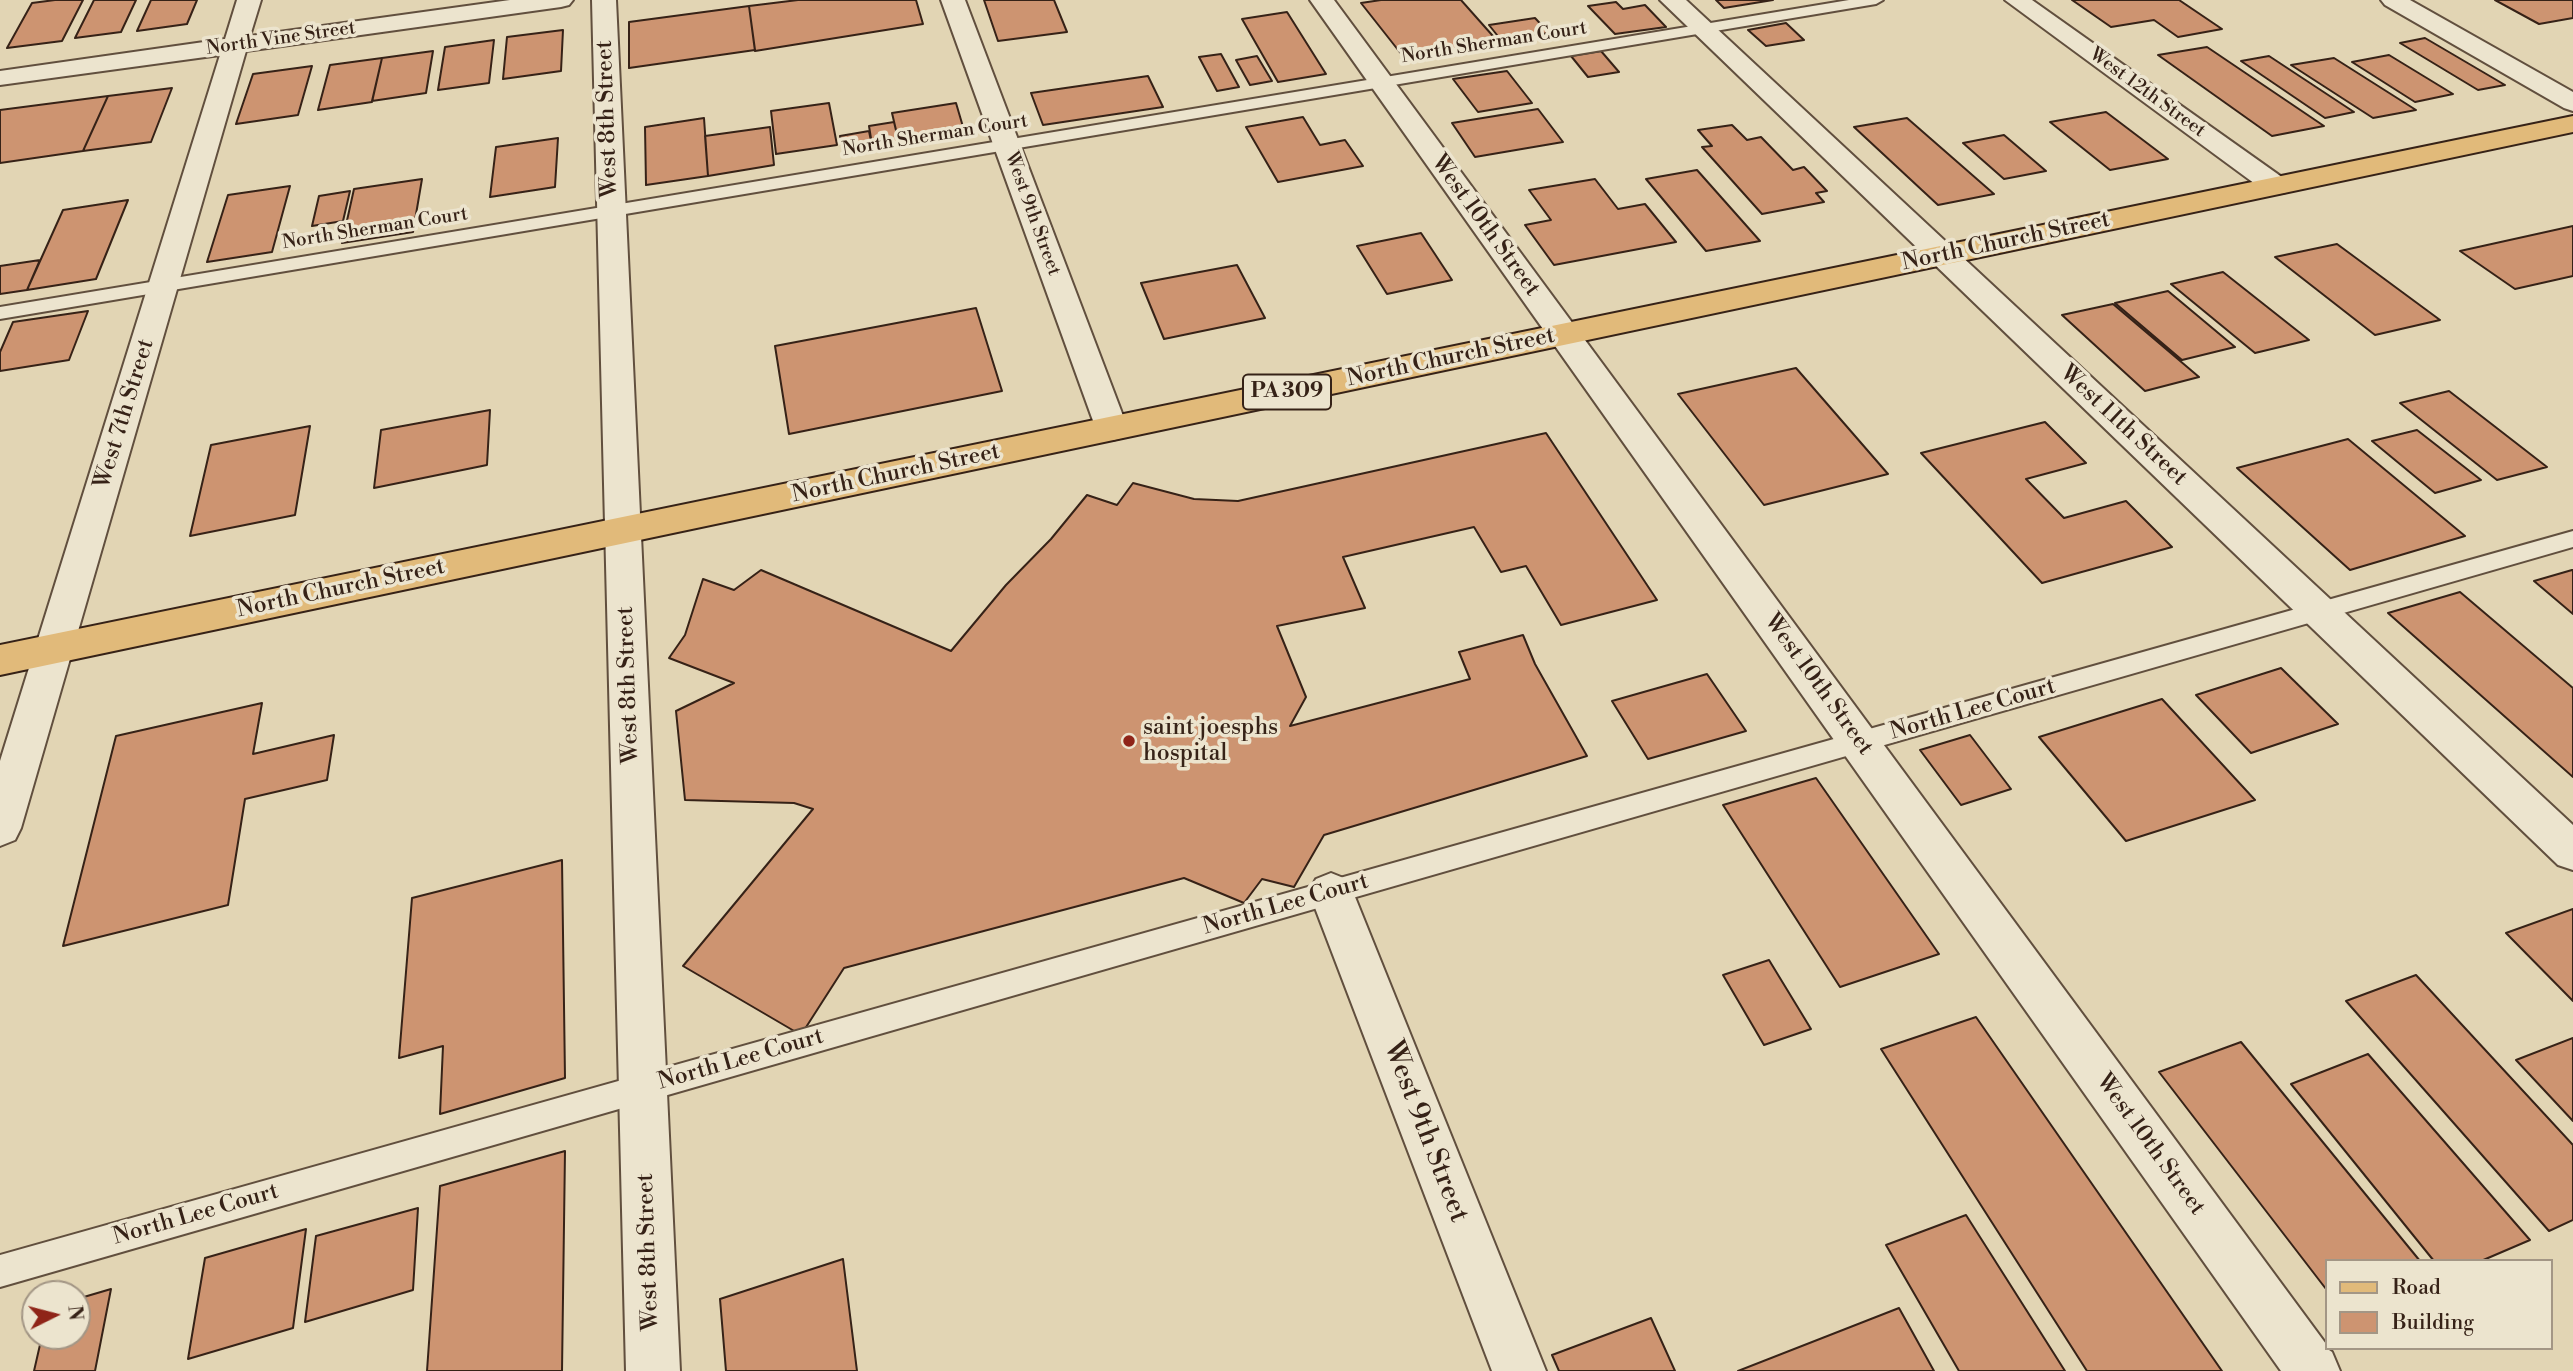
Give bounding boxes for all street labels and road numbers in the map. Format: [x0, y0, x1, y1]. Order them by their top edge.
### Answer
street label: North Vine Street [205, 17, 357, 61]
street label: North Sherman Court [1400, 17, 1588, 69]
street label: West 8th Street [591, 40, 625, 198]
street label: West 12th Street [2085, 43, 2209, 143]
street label: North Sherman Court [841, 110, 1029, 162]
street label: West 9th Street [999, 149, 1065, 279]
street label: West 10th Street [1424, 150, 1546, 302]
street label: North Sherman Court [281, 203, 469, 255]
street label: North Church Street [1900, 206, 2112, 278]
street label: North Church Street [1345, 322, 1557, 394]
street label: West 7th Street [89, 336, 161, 492]
street label: West 11th Street [2054, 360, 2192, 492]
road number: PA 309 [1243, 374, 1331, 410]
street label: North Church Street [790, 438, 1002, 510]
street label: North Church Street [235, 553, 447, 625]
street label: West 8th Street [612, 606, 646, 764]
street label: West 10th Street [1757, 609, 1879, 761]
street label: North Lee Court [1887, 673, 2059, 747]
street label: North Lee Court [1200, 868, 1372, 942]
street label: North Lee Court [655, 1023, 827, 1097]
street label: West 9th Street [1375, 1037, 1475, 1227]
street label: West 10th Street [2089, 1069, 2211, 1221]
street label: West 8th Street [632, 1173, 666, 1331]
street label: North Lee Court [110, 1178, 282, 1252]

